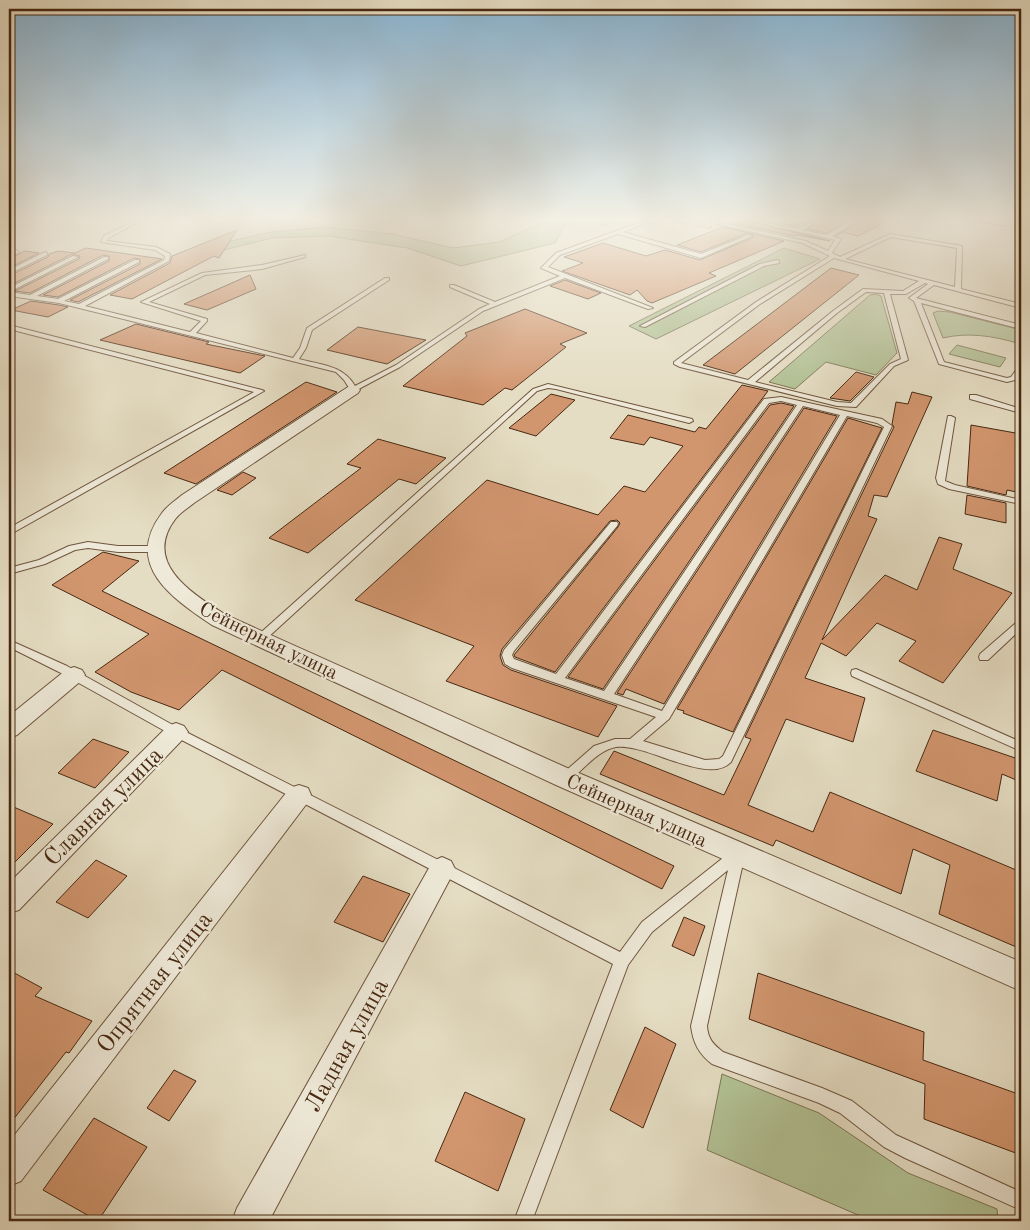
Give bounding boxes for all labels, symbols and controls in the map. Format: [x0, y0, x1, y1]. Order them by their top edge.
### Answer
street label: Сейнерная улица [195, 600, 341, 684]
street label: Славная улица [40, 743, 169, 871]
street label: Сейнерная улица [563, 772, 710, 852]
street label: Опрятная улица [93, 908, 218, 1058]
street label: Ладная улица [301, 975, 394, 1116]

